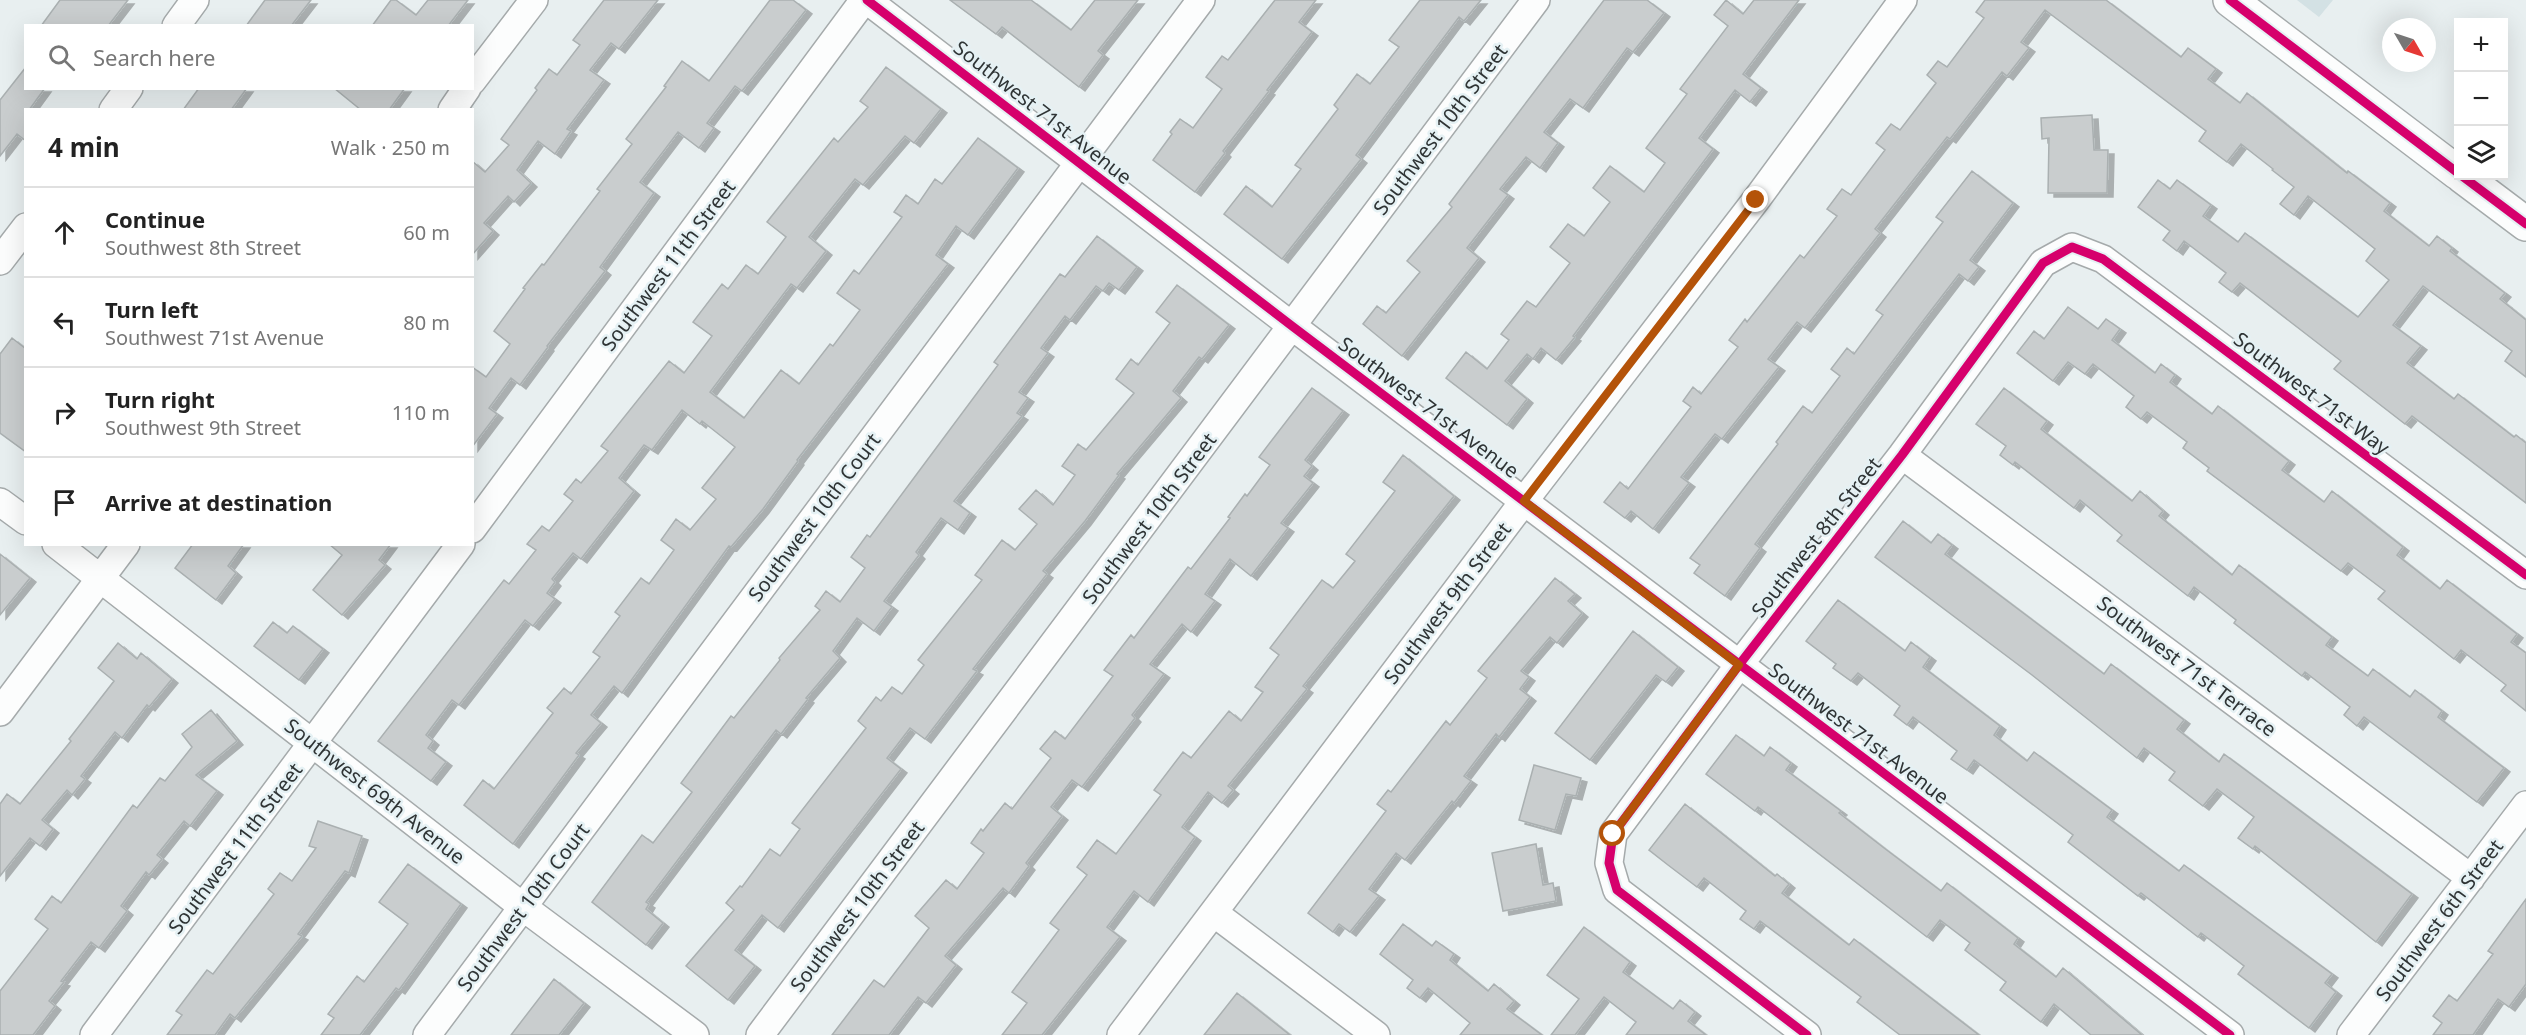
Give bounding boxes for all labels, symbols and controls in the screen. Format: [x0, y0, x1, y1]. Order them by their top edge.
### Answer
north arrow [2382, 18, 2436, 72]
map controls [2454, 18, 2508, 180]
button: + [2454, 18, 2508, 72]
search box [24, 24, 474, 90]
street label: Southwest 71st Avenue [948, 34, 1138, 190]
street label: Southwest 10th Street [1367, 38, 1513, 220]
icon: search [45, 41, 78, 74]
text: Search here [93, 42, 215, 72]
button: − [2454, 72, 2508, 126]
button: layers [2454, 126, 2508, 180]
text: 4 min [48, 129, 120, 165]
text: Walk · 250 m [331, 134, 450, 161]
street label: Southwest 11th Street [595, 174, 741, 356]
route end [1742, 186, 1768, 212]
text: Continue [105, 204, 205, 234]
icon: ahead [48, 216, 81, 249]
text: 60 m [403, 219, 450, 246]
text: Southwest 8th Street [105, 234, 301, 261]
text: Turn left [105, 294, 199, 324]
icon: left [48, 306, 81, 339]
text: 80 m [403, 309, 450, 336]
text: Southwest 71st Avenue [105, 324, 324, 351]
street label: Southwest 71st Way [2229, 325, 2396, 461]
street label: Southwest 71st Avenue [1333, 330, 1525, 484]
text: Turn right [105, 384, 215, 414]
icon: right [48, 396, 81, 429]
text: 110 m [392, 399, 450, 426]
text: Southwest 9th Street [105, 414, 301, 441]
street label: Southwest 10th Court [742, 427, 886, 607]
street label: Southwest 10th Street [1076, 427, 1222, 609]
street label: Southwest 8th Street [1745, 451, 1887, 623]
icon: arrive [48, 486, 81, 519]
text: Arrive at destination [105, 487, 332, 517]
street label: Southwest 9th Street [1377, 517, 1517, 689]
street label: Southwest 71st Terrace [2092, 590, 2282, 742]
street label: Southwest 71st Avenue [1763, 656, 1955, 810]
street label: Southwest 69th Avenue [279, 712, 471, 870]
street label: Southwest 11th Street [162, 757, 308, 939]
street label: Southwest 10th Street [784, 815, 930, 997]
street label: Southwest 10th Court [451, 817, 595, 997]
route start [1599, 820, 1625, 846]
street label: Southwest 6th Street [2369, 834, 2509, 1006]

